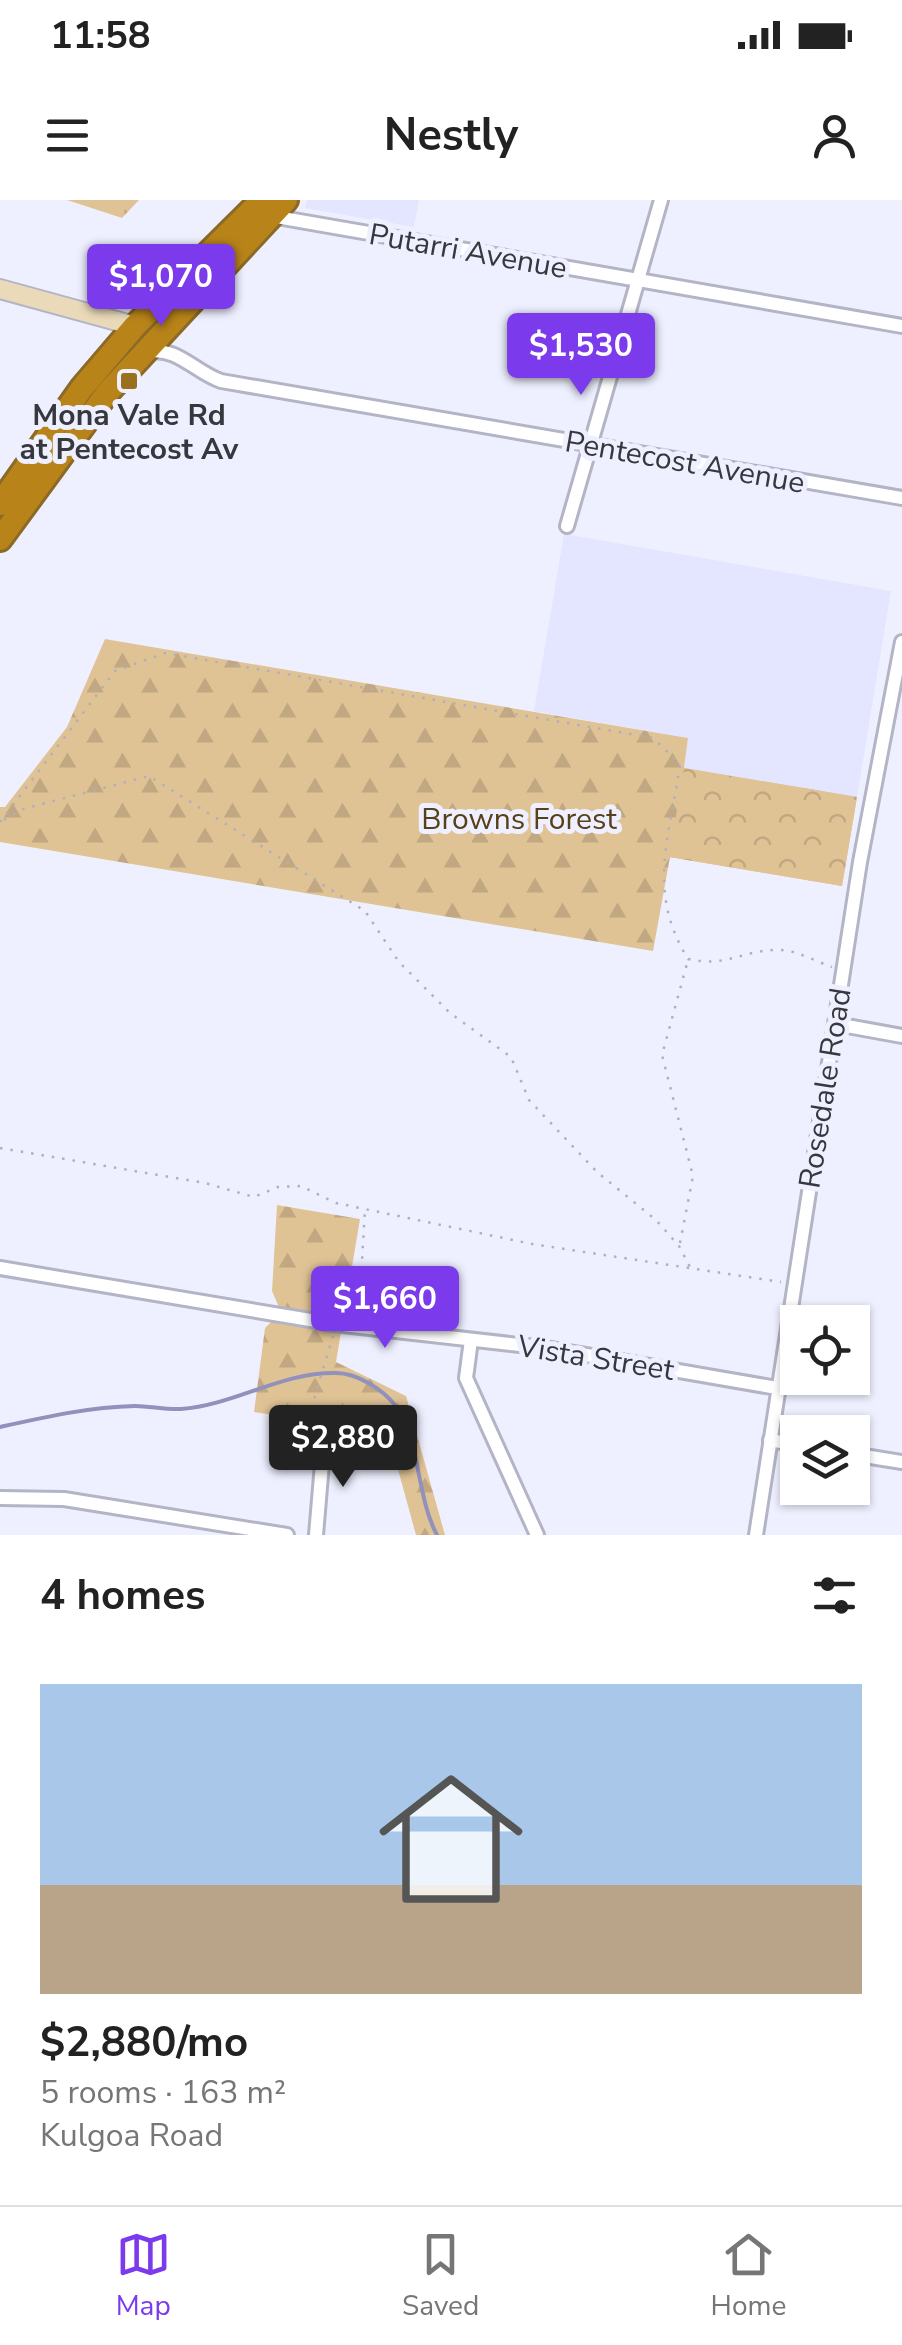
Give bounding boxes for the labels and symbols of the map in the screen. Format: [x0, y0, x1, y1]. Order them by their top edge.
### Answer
street label: Putarri Avenue [366, 214, 570, 289]
pin: $1,070 [80, 244, 242, 329]
pin: $1,530 [500, 313, 662, 398]
marker: Mona Vale Rd at Pentecost Av [118, 370, 140, 392]
place label: Mona Vale Rd at Pentecost Av [20, 395, 239, 470]
street label: Pentecost Avenue [562, 421, 808, 504]
park label: Browns Forest [421, 799, 617, 840]
street label: Rosedale Road [789, 985, 862, 1191]
pin: $1,660 [304, 1266, 466, 1351]
street label: Vista Street [514, 1326, 678, 1391]
pin: $2,880 [262, 1405, 424, 1490]

